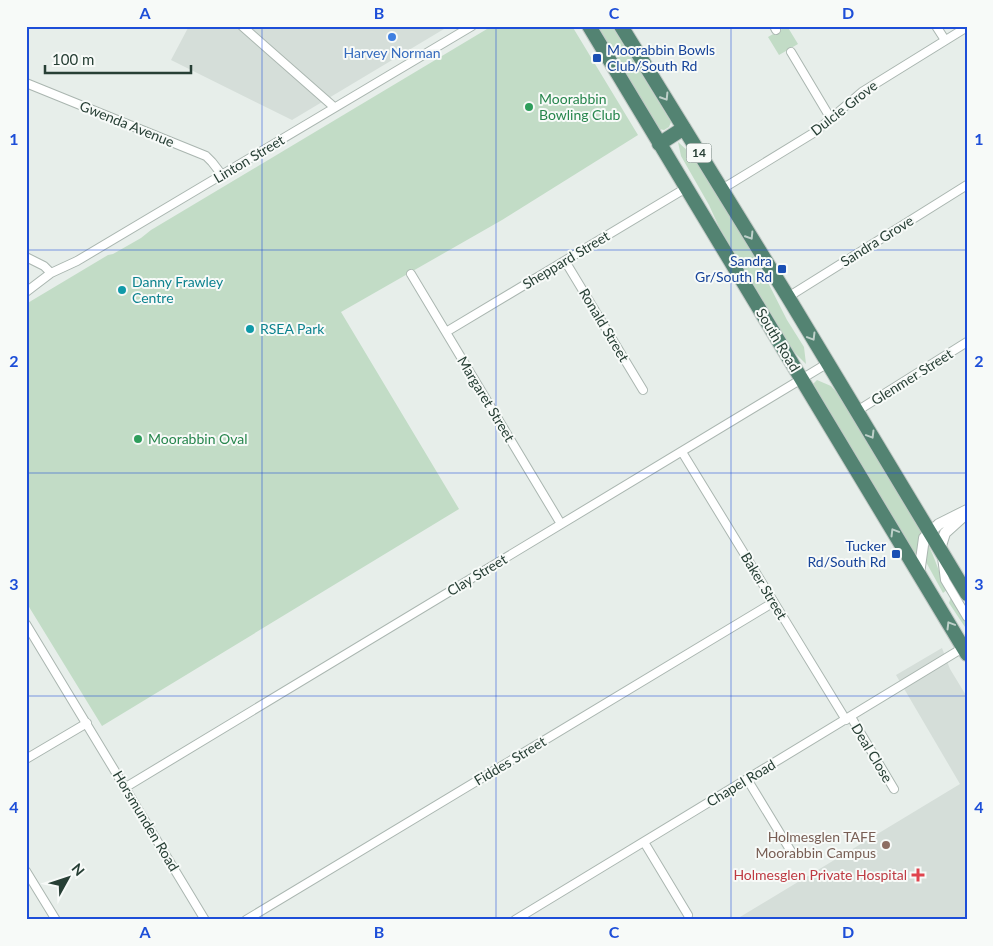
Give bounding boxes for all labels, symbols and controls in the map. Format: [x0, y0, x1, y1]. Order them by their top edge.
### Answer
text: A [138, 3, 151, 22]
text: B [374, 3, 384, 22]
text: C [609, 3, 620, 22]
text: D [842, 3, 854, 22]
marker: Harvey Norman [386, 31, 398, 43]
place label: Moorabbin Bowls Club/South Rd [607, 41, 715, 74]
scale bar [45, 42, 191, 74]
place label: Harvey Norman [343, 44, 441, 61]
text: 100 m [52, 50, 94, 68]
marker: Moorabbin Bowls Club/South Rd [591, 52, 603, 64]
street label: Dulcie Grove [807, 76, 880, 139]
place label: Moorabbin Bowling Club [539, 90, 621, 123]
one-way arrow [659, 92, 668, 101]
street label: Gwenda Avenue [77, 97, 177, 150]
marker: Moorabbin Bowling Club [523, 101, 535, 113]
text: 1 [9, 129, 19, 148]
text: 1 [974, 129, 984, 148]
street label: Linton Street [210, 131, 287, 186]
road number: 14 [686, 144, 712, 162]
street label: Sandra Grove [837, 211, 916, 270]
street label: Sheppard Street [519, 227, 612, 292]
one-way arrow [744, 230, 754, 239]
place label: Sandra Gr/South Rd [695, 252, 772, 285]
marker: Sandra Gr/South Rd [776, 263, 788, 275]
place label: Danny Frawley Centre [132, 273, 224, 306]
marker: Danny Frawley Centre [116, 284, 128, 296]
street label: Ronald Street [576, 285, 633, 365]
street label: South Road [753, 305, 804, 374]
place label: RSEA Park [260, 320, 325, 337]
marker: RSEA Park [244, 323, 256, 335]
one-way arrow [806, 331, 815, 341]
street label: Glenmer Street [868, 345, 956, 408]
text: 2 [9, 351, 19, 370]
text: 2 [974, 351, 984, 370]
street label: Margaret Street [454, 353, 519, 444]
one-way arrow [864, 429, 874, 438]
place label: Moorabbin Oval [148, 430, 248, 447]
marker: Moorabbin Oval [132, 433, 144, 445]
one-way arrow [890, 529, 900, 538]
place label: Tucker Rd/South Rd [807, 537, 886, 570]
marker: Tucker Rd/South Rd [890, 548, 902, 560]
street label: Baker Street [738, 549, 791, 622]
street label: Clay Street [444, 550, 510, 599]
text: 3 [9, 574, 19, 593]
text: 3 [974, 574, 984, 593]
one-way arrow [946, 622, 956, 631]
street label: Deal Close [848, 720, 897, 785]
street label: Fiddes Street [471, 732, 549, 789]
street label: Chapel Road [703, 755, 778, 810]
street label: Horsmunden Road [110, 767, 183, 874]
text: 4 [9, 797, 19, 816]
text: 4 [974, 797, 984, 816]
place label: Holmesglen TAFE Moorabbin Campus [755, 828, 876, 861]
marker: Holmesglen TAFE Moorabbin Campus [880, 839, 892, 851]
north arrow [42, 854, 92, 904]
text: N [68, 860, 88, 879]
place label: Holmesglen Private Hospital [733, 866, 907, 883]
marker: Holmesglen Private Hospital [911, 868, 925, 882]
text: A [138, 922, 151, 941]
text: B [374, 922, 384, 941]
text: C [609, 922, 620, 941]
text: D [842, 922, 854, 941]

